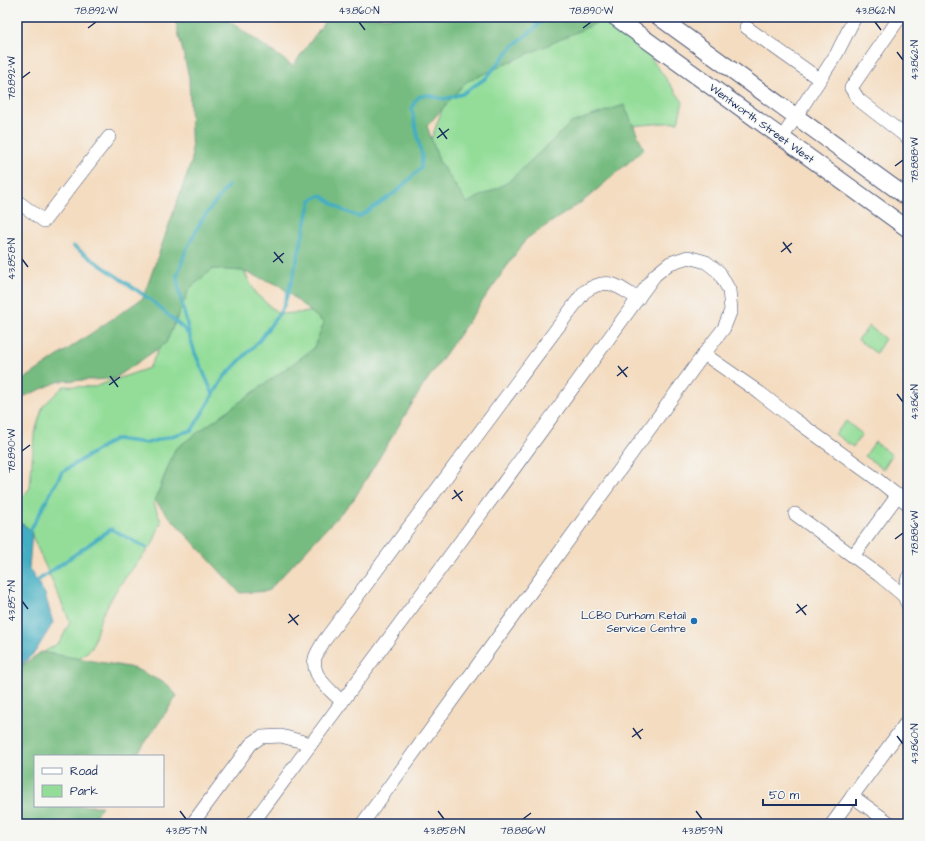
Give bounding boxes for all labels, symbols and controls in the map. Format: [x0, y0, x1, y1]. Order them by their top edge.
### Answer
text: 78.892°W [74, 4, 118, 18]
text: 43.860°N [339, 4, 379, 18]
text: 78.890°W [569, 4, 614, 18]
text: 43.862°N [855, 4, 895, 18]
text: 43.862°N [908, 40, 922, 80]
text: 78.892°W [5, 56, 19, 100]
street label: Wentworth Street West [706, 80, 818, 167]
text: 78.888°W [908, 137, 922, 183]
text: 43.858°N [5, 238, 19, 280]
text: 43.861°N [908, 384, 922, 420]
text: 78.890°W [5, 428, 19, 473]
text: 78.886°W [908, 510, 922, 555]
text: 43.857°N [5, 580, 19, 622]
place label: LCBO Durham Retail Service Centre [581, 608, 686, 636]
marker: LCBO Durham Retail Service Centre [689, 616, 699, 626]
text: 43.860°N [908, 724, 922, 764]
legend [34, 755, 164, 807]
text: Road [70, 763, 98, 780]
scale bar [763, 781, 856, 807]
text: Park [70, 783, 98, 800]
text: 50 m [769, 787, 800, 804]
text: 43.857°N [165, 824, 207, 838]
text: 43.858°N [423, 824, 465, 838]
text: 78.886°W [501, 824, 546, 838]
text: 43.859°N [681, 824, 723, 838]

